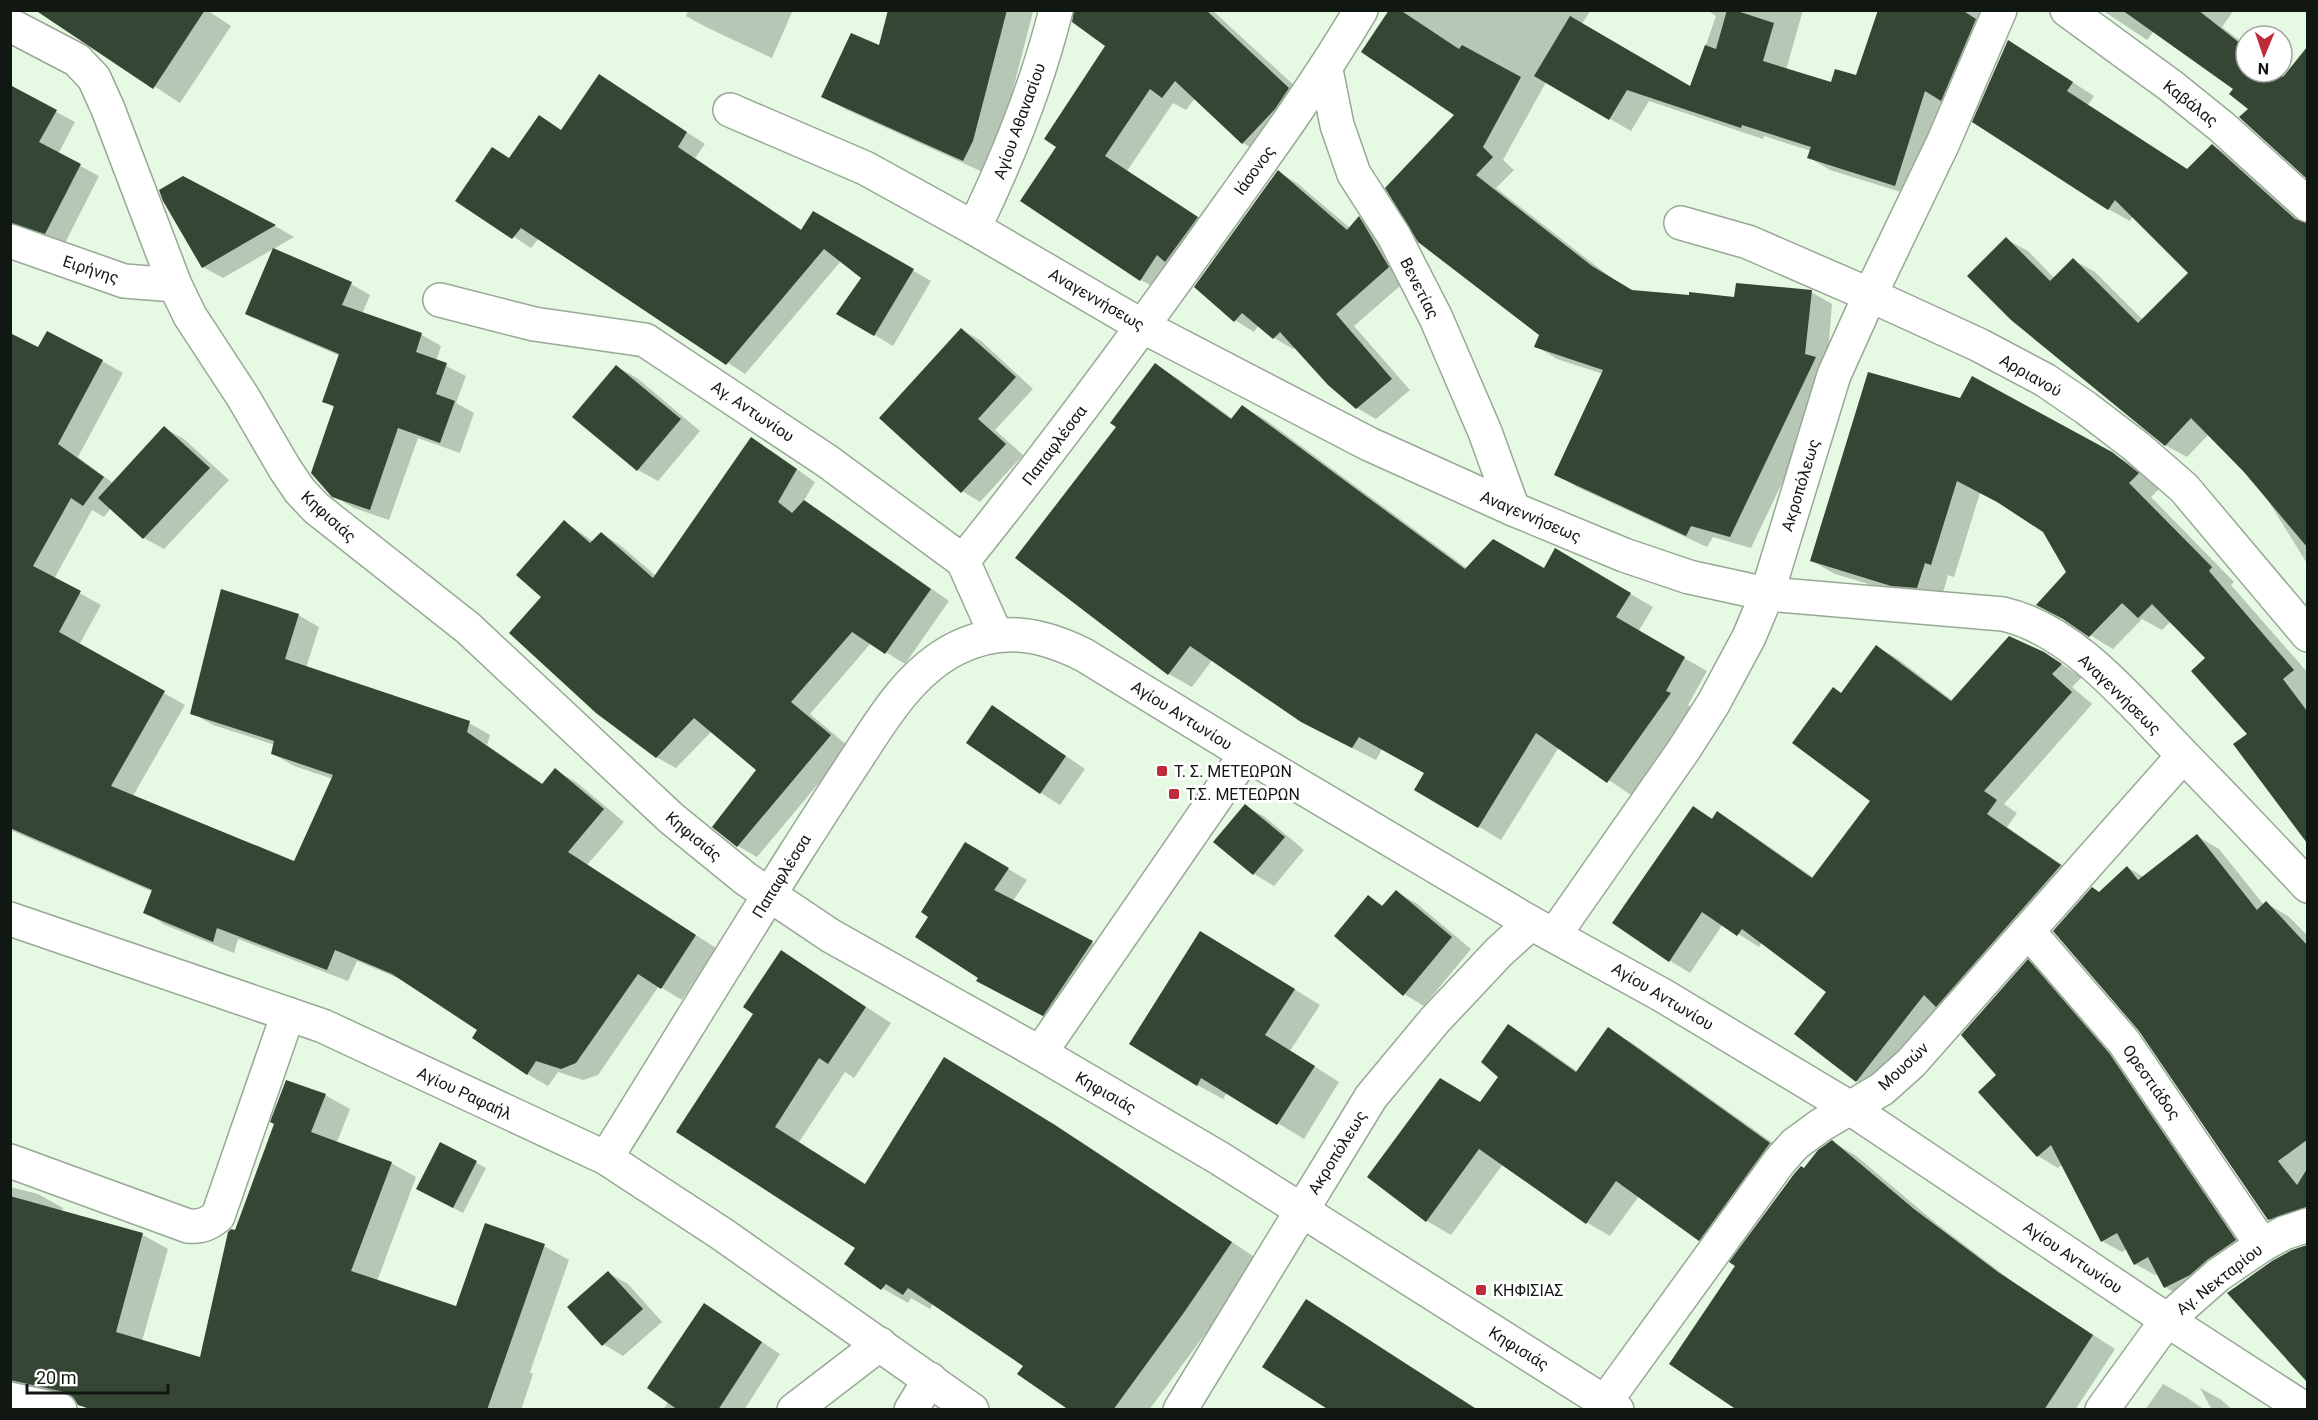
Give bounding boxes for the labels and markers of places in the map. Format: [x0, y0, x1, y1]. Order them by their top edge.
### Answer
place label: Τ. Σ. ΜΕΤΕΩΡΩΝ [1174, 762, 1292, 781]
marker: Τ. Σ. ΜΕΤΕΩΡΩΝ [1155, 764, 1169, 778]
place label: Τ.Σ. ΜΕΤΕΩΡΩΝ [1186, 785, 1300, 804]
marker: Τ.Σ. ΜΕΤΕΩΡΩΝ [1167, 787, 1181, 801]
place label: ΚΗΦΙΣΙΑΣ [1493, 1281, 1563, 1300]
marker: ΚΗΦΙΣΙΑΣ [1474, 1283, 1488, 1297]

